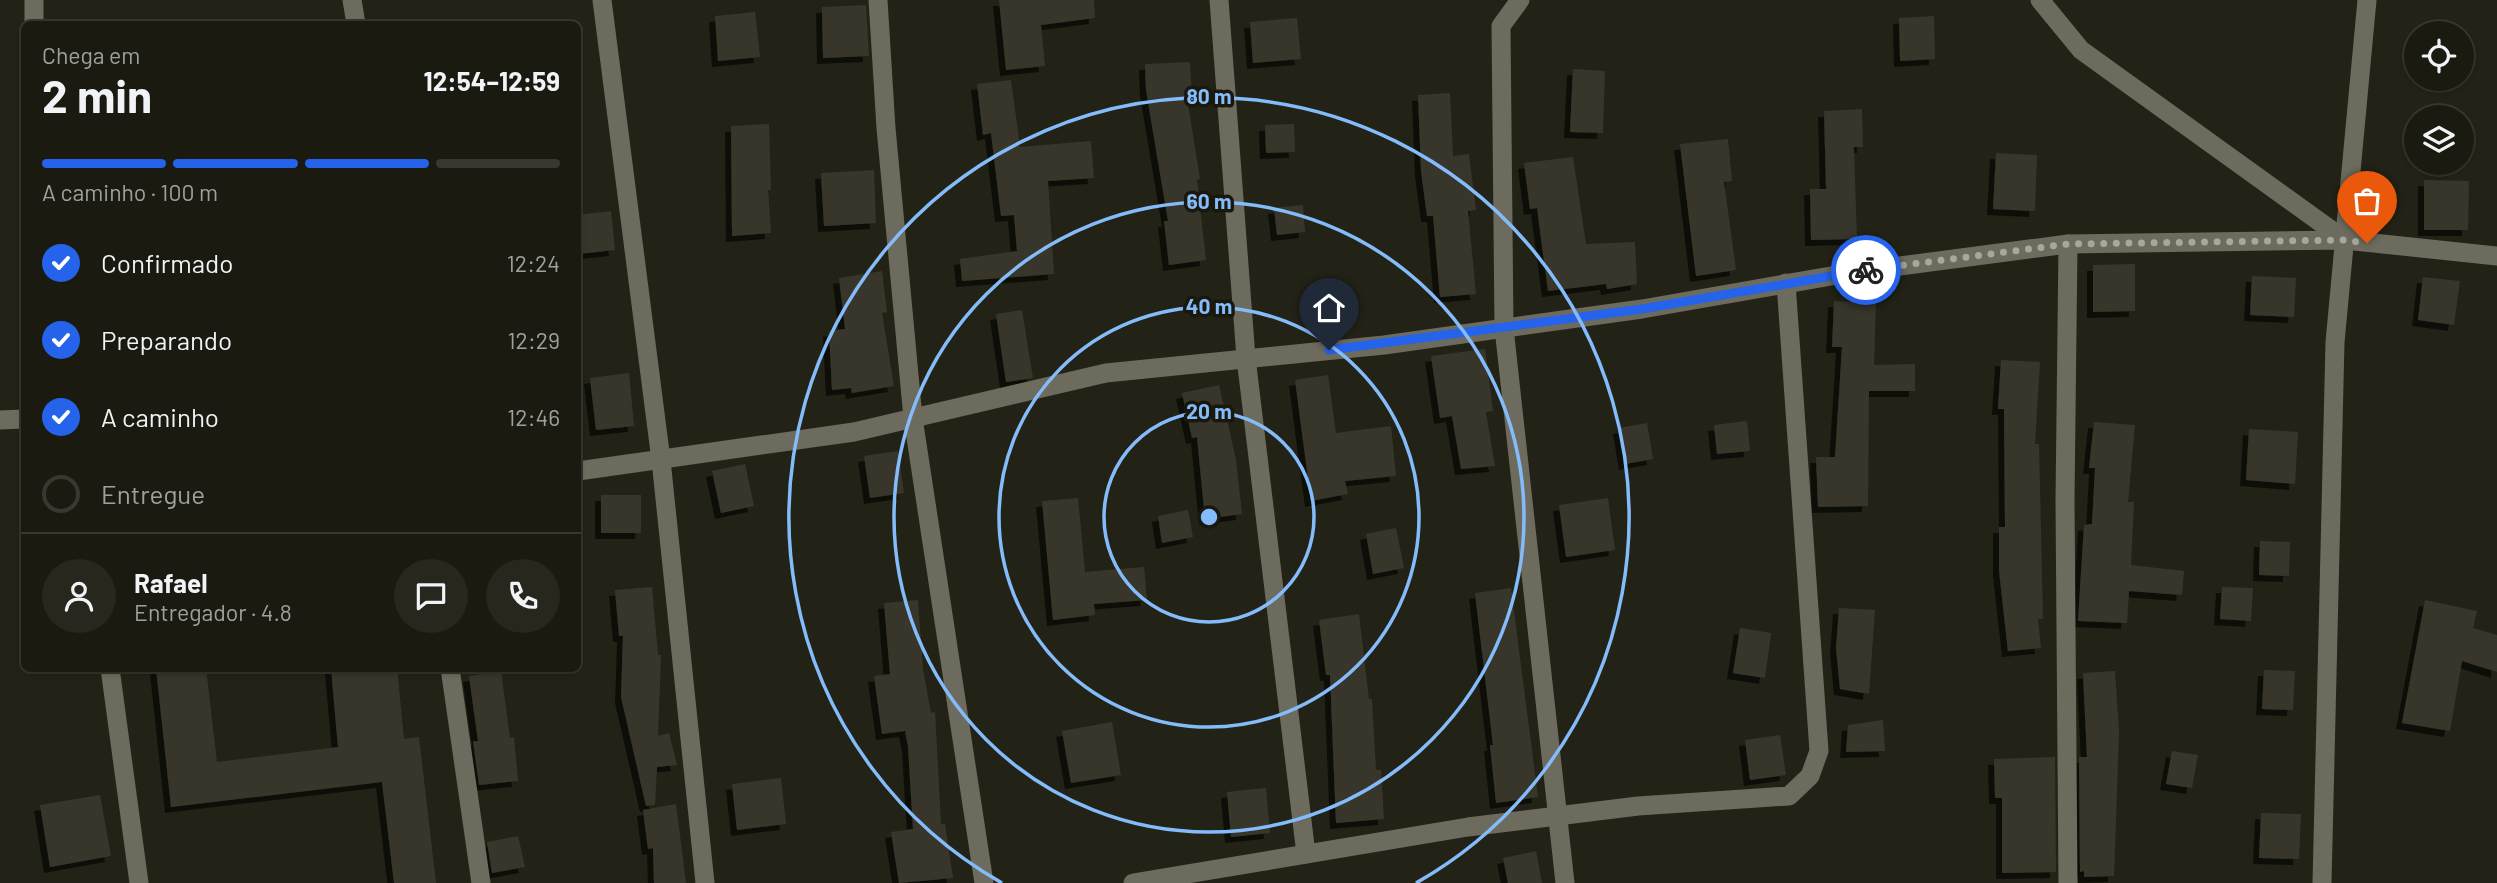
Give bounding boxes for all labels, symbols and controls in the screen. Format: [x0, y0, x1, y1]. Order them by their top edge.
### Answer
map controls [2404, 21, 2474, 175]
button: locate [2404, 21, 2474, 91]
text: Chega em [42, 41, 140, 69]
text: 12:54–12:59 [424, 65, 560, 96]
text: 2 min [42, 67, 152, 122]
text: 80 m [1186, 83, 1232, 108]
button: layers [2404, 105, 2474, 175]
pin [2337, 171, 2397, 243]
text: A caminho · 100 m [42, 178, 218, 206]
icon: bag [2348, 182, 2386, 220]
text: 60 m [1187, 188, 1231, 213]
courier [1831, 235, 1901, 305]
icon: check [42, 244, 80, 282]
text: Confirmado [101, 247, 233, 278]
text: 12:24 [507, 249, 560, 277]
icon: bike [1847, 251, 1885, 289]
pin [1299, 278, 1359, 350]
icon: home [1310, 289, 1348, 327]
text: 40 m [1186, 293, 1232, 318]
icon: check [42, 321, 80, 359]
text: Preparando [101, 324, 232, 355]
text: 12:29 [508, 326, 560, 354]
icon: check [42, 398, 80, 436]
text: 20 m [1186, 398, 1232, 423]
text: A caminho [101, 401, 219, 432]
text: 12:46 [507, 403, 560, 431]
text: Entregue [101, 478, 205, 509]
centre of rings [1197, 505, 1221, 529]
button: person [42, 559, 116, 633]
button: chat [394, 559, 468, 633]
button: phone [486, 559, 560, 633]
text: Rafael [134, 567, 208, 598]
text: Entregador · 4.8 [134, 598, 292, 626]

